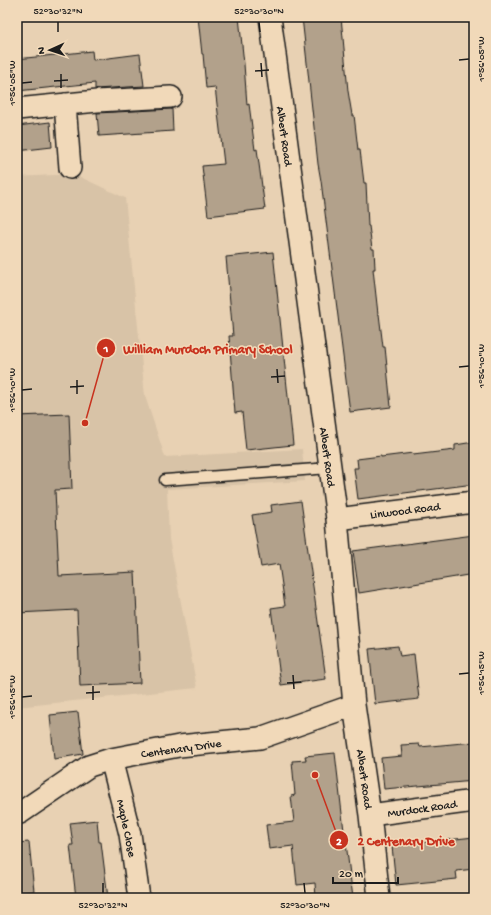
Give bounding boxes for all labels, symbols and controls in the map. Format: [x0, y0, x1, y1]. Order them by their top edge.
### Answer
text: 52°30'32"N [34, 6, 83, 18]
text: 52°30'30"N [234, 6, 284, 18]
north arrow [30, 30, 70, 70]
text: 1°56'05"W [476, 36, 488, 83]
text: N [36, 47, 48, 54]
text: 1°56'05"W [7, 60, 19, 107]
street label: Albert Road [272, 105, 294, 168]
callout: William Murdoch Primary School [96, 335, 301, 360]
text: 1 [103, 343, 109, 357]
text: William Murdoch Primary School [122, 343, 293, 358]
text: 1°56'10"W [476, 344, 488, 389]
text: 1°56'10"W [7, 368, 19, 413]
street label: Albert Road [315, 426, 337, 489]
street label: Linwood Road [369, 501, 442, 523]
text: 1°56'15"W [476, 651, 488, 696]
text: 1°56'15"W [7, 675, 19, 720]
street label: Centenary Drive [140, 737, 223, 763]
street label: Albert Road [352, 748, 374, 811]
street label: Maple Close [112, 798, 138, 859]
street label: Murdock Road [387, 798, 459, 822]
callout: 2 Centenary Drive [329, 828, 463, 853]
text: 2 Centenary Drive [357, 835, 456, 850]
text: 2 [336, 836, 342, 850]
scale bar [333, 859, 398, 885]
text: 20 m [339, 868, 364, 882]
text: 52°30'32"N [79, 900, 128, 912]
text: 52°30'30"N [280, 900, 330, 912]

